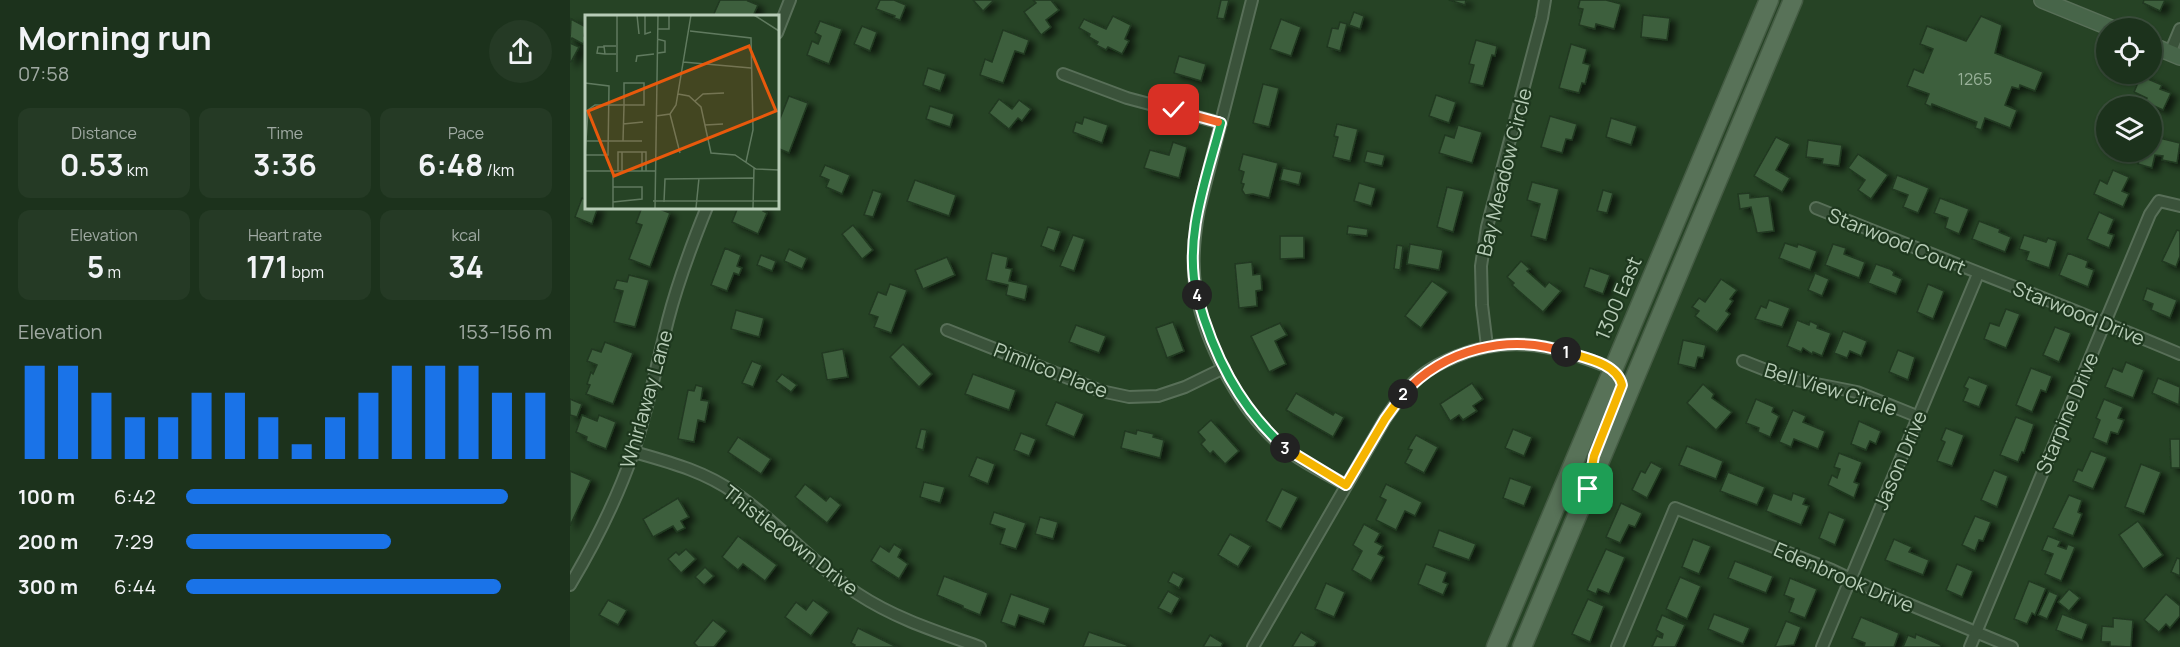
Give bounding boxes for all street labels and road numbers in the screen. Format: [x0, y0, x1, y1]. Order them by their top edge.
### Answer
street label: Bay Meadow Circle [1470, 85, 1538, 259]
street label: Starwood Court [1824, 201, 1970, 281]
street label: 1300 East [1588, 252, 1648, 344]
street label: Starwood Drive [2009, 274, 2149, 352]
street label: Whirlaway Lane [613, 327, 679, 471]
street label: Pimlico Place [990, 336, 1112, 404]
street label: Starpine Drive [2029, 348, 2105, 478]
street label: Bell View Circle [1761, 356, 1901, 422]
street label: Jason Drive [1867, 406, 1933, 514]
street label: Thistledown Drive [718, 479, 864, 601]
street label: Edenbrook Drive [1770, 535, 1918, 619]

